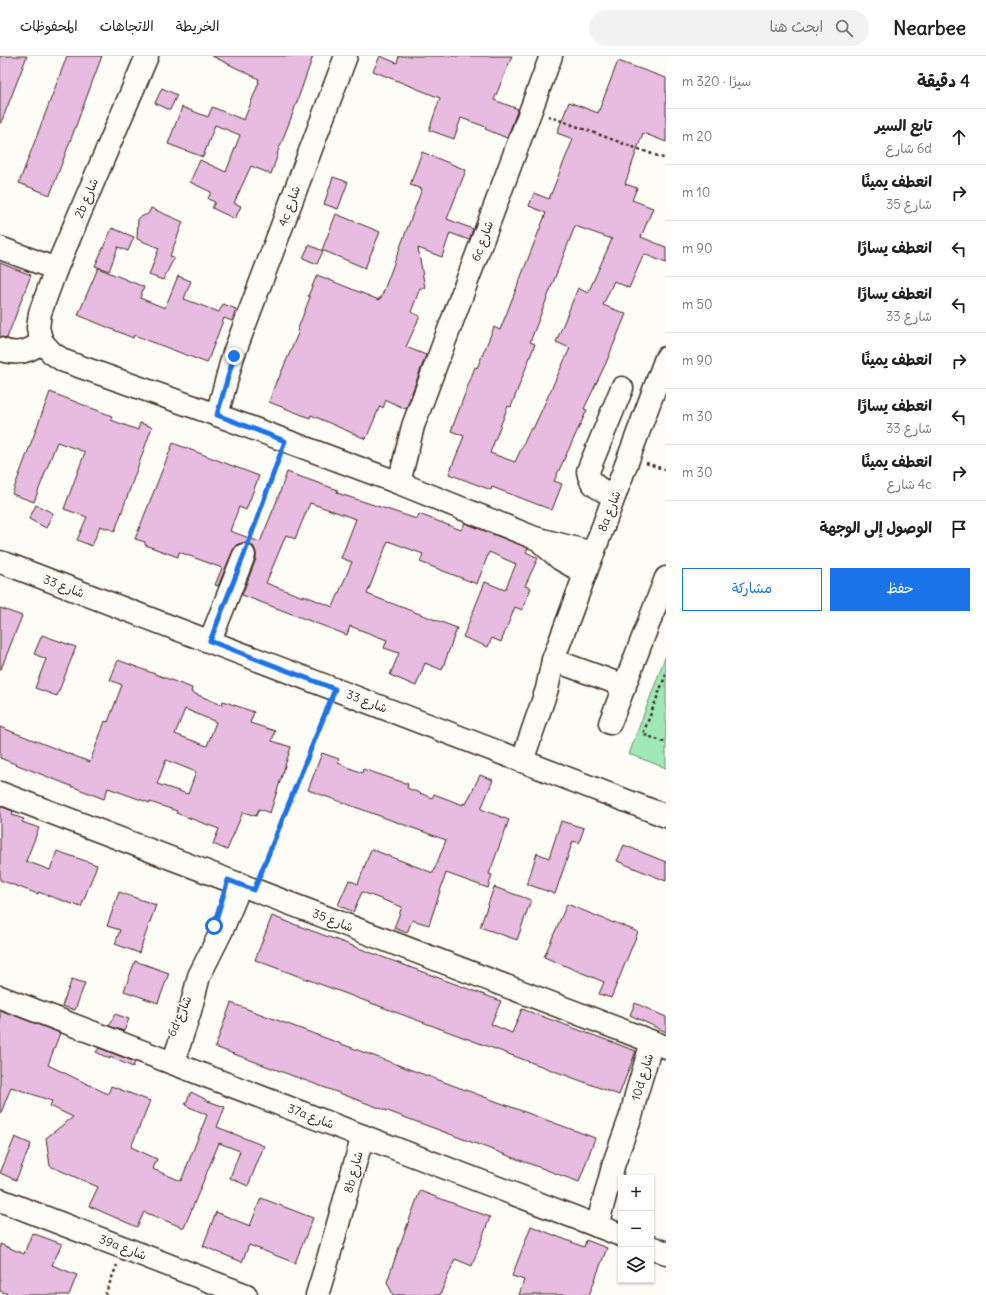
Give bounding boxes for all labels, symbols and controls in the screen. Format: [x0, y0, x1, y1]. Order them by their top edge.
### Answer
search box [589, 10, 869, 46]
text: Nearbee [893, 16, 966, 40]
text: المحفوظات [20, 17, 78, 35]
text: الاتجاهات [100, 17, 154, 35]
text: الخريطة [176, 17, 219, 35]
text: ابحث هنا [769, 17, 823, 36]
icon: search [833, 17, 855, 39]
text: 4 دقيقة [917, 70, 970, 92]
text: سيرًا · 320 m [682, 73, 751, 90]
text: تابع السير [875, 116, 932, 135]
icon: ahead [948, 126, 970, 148]
text: 20 m [682, 128, 712, 145]
text: 6d شارع [886, 140, 932, 157]
text: انعطف يمينًا [861, 172, 932, 191]
street label: 2b شارع [71, 176, 103, 221]
icon: right [948, 182, 970, 204]
street label: 4c شارع [275, 184, 305, 229]
text: 10 m [682, 184, 710, 201]
text: شارع 35 [886, 196, 932, 213]
street label: 6c شارع [468, 219, 498, 264]
text: انعطف يسارًا [858, 238, 932, 257]
icon: left [948, 238, 970, 260]
text: 90 m [682, 240, 713, 257]
text: انعطف يسارًا [858, 284, 932, 303]
icon: left [948, 294, 970, 316]
text: 50 m [682, 296, 713, 313]
text: شارع 33 [886, 308, 932, 325]
route end [225, 347, 243, 365]
text: انعطف يمينًا [861, 350, 932, 369]
icon: right [948, 350, 970, 372]
text: 90 m [682, 352, 713, 369]
text: انعطف يسارًا [858, 396, 932, 415]
icon: left [948, 406, 970, 428]
text: 30 m [682, 408, 712, 425]
text: شارع 33 [886, 420, 932, 437]
text: انعطف يمينًا [861, 452, 932, 471]
icon: right [948, 462, 970, 484]
text: 30 m [682, 464, 712, 481]
text: 4c شارع [887, 476, 932, 493]
street label: 8a شارع [594, 488, 626, 534]
text: الوصول إلى الوجهة [819, 518, 932, 537]
icon: arrive [948, 518, 970, 540]
button: مشاركة [682, 568, 822, 611]
button: حفظ [830, 568, 970, 611]
street label: شارع 33 [41, 571, 87, 602]
street label: شارع 33 [344, 686, 390, 717]
street label: شارع 35 [310, 905, 356, 936]
route start [205, 917, 223, 935]
street label: 6d شارع [163, 993, 196, 1039]
street label: 10d شارع [628, 1052, 658, 1103]
street label: 37a شارع [285, 1100, 336, 1134]
street label: 8b شارع [340, 1150, 368, 1195]
map controls [618, 1175, 654, 1283]
button: + [618, 1175, 654, 1211]
button: − [618, 1211, 654, 1247]
street label: 39a شارع [97, 1231, 149, 1265]
button: layers [618, 1247, 654, 1283]

